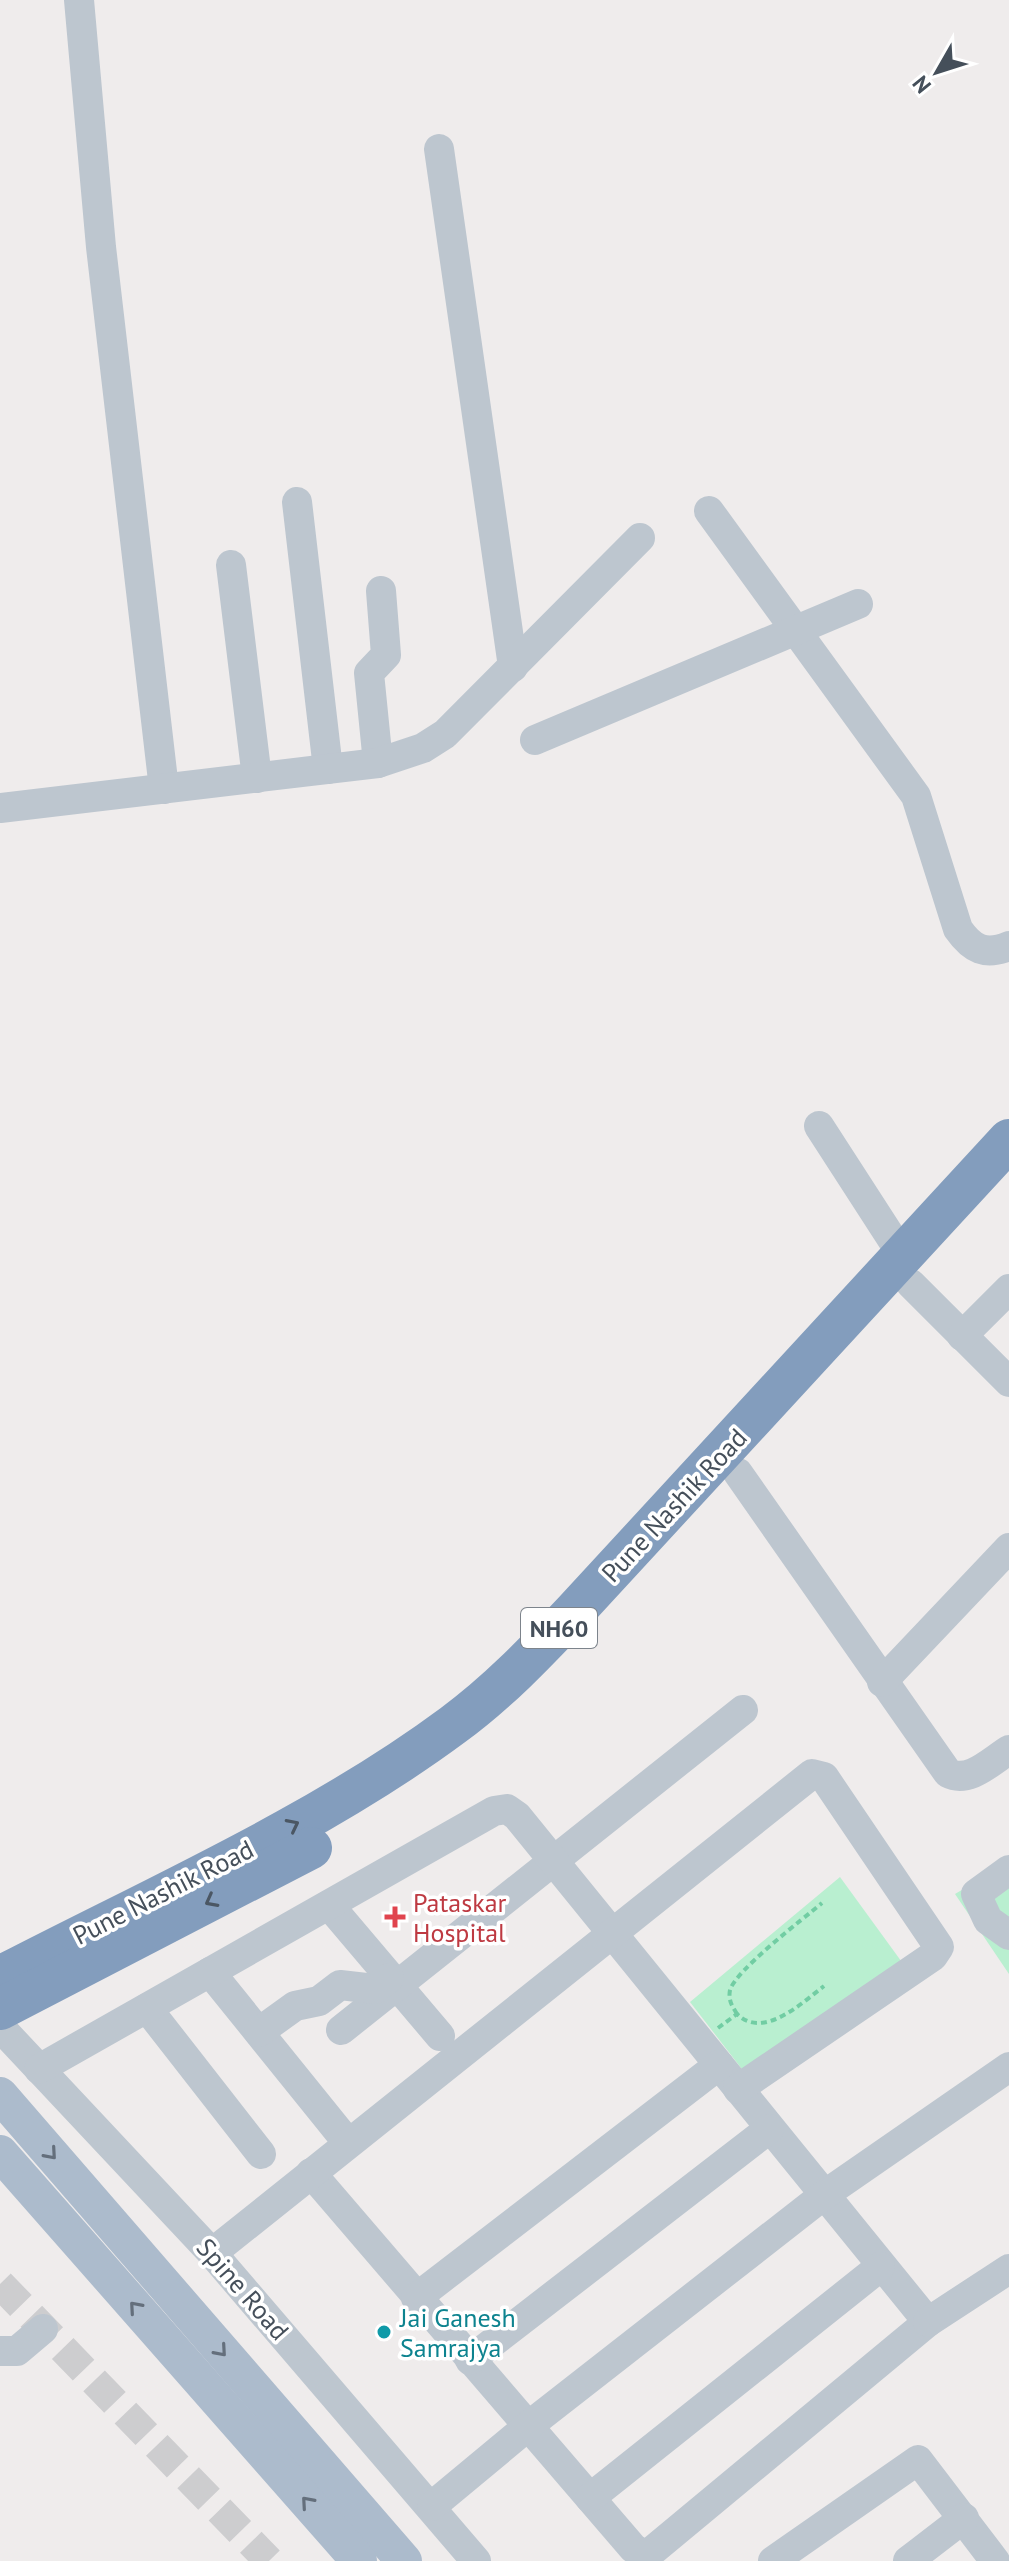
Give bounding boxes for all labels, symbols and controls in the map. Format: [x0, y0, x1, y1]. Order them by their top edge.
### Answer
north arrow [897, 32, 977, 112]
text: N [906, 70, 937, 99]
street label: Pune Nashik Road [594, 1421, 754, 1589]
road number: NH60 [521, 1608, 597, 1648]
one-way arrow [284, 1819, 299, 1834]
street label: Pune Nashik Road [67, 1832, 259, 1952]
place label: Pataskar Hospital [413, 1886, 507, 1949]
one-way arrow [205, 1891, 220, 1906]
marker: Pataskar Hospital [384, 1906, 406, 1928]
one-way arrow [41, 2145, 56, 2159]
street label: Spine Road [190, 2231, 296, 2347]
place label: Jai Ganesh Samrajya [399, 2301, 516, 2364]
one-way arrow [131, 2302, 145, 2317]
marker: Jai Ganesh Samrajya [375, 2323, 393, 2341]
one-way arrow [211, 2342, 225, 2356]
one-way arrow [302, 2497, 317, 2512]

